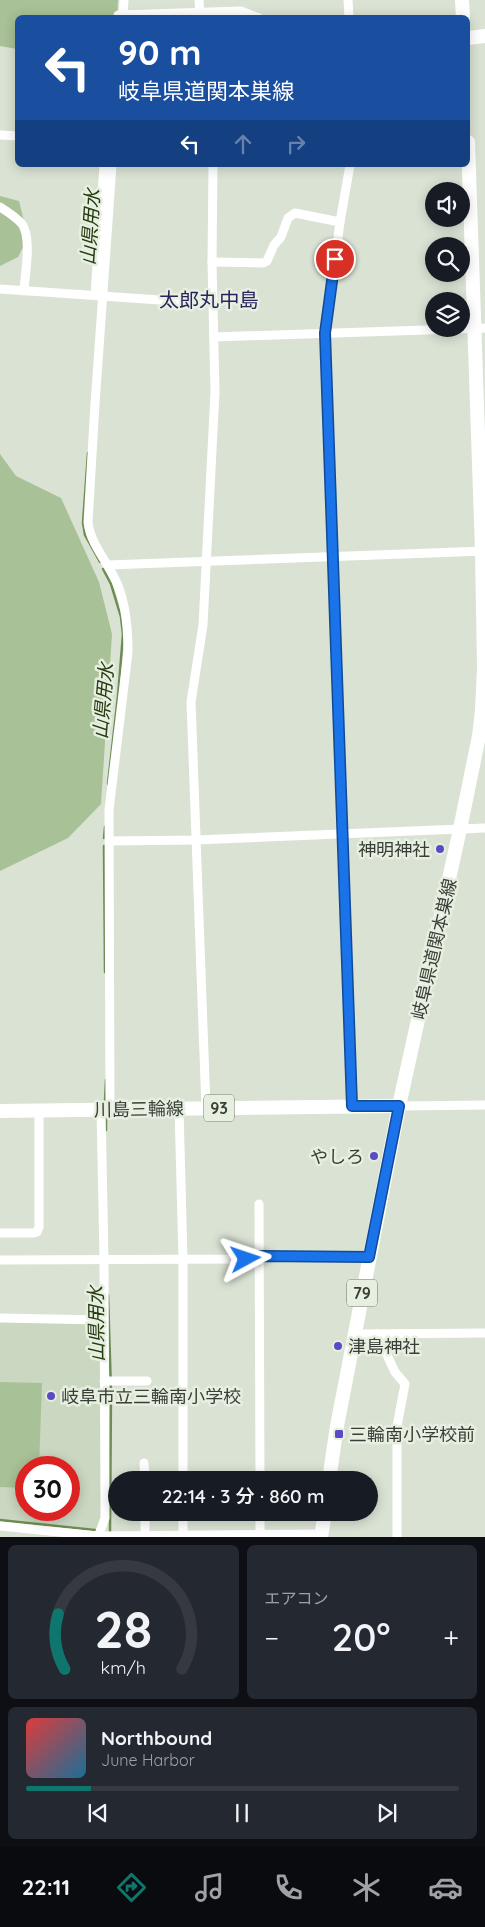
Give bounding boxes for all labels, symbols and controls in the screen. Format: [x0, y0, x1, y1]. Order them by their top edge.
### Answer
text: 90 m [118, 30, 201, 74]
icon: left [35, 35, 100, 100]
text: 岐阜県道関本巣線 [118, 77, 294, 105]
icon: left [176, 130, 204, 158]
icon: ahead [229, 130, 257, 158]
icon: right [282, 130, 310, 158]
map controls [425, 182, 470, 337]
button: sound [425, 182, 470, 227]
water label: 山県用水 [75, 186, 105, 266]
button: search [425, 237, 470, 282]
pin [314, 238, 356, 280]
icon: arrive [321, 245, 349, 273]
district label: 太郎丸中島 [159, 287, 259, 312]
button: layers [425, 292, 470, 337]
water label: 山県用水 [88, 660, 118, 740]
place label: 神明神社 [358, 838, 430, 861]
marker: 神明神社 [434, 843, 446, 855]
street label: 岐阜県道関本巣線 [407, 876, 461, 1022]
road number: 93 [204, 1094, 234, 1122]
street label: 川島三輪線 [94, 1097, 184, 1121]
place label: やしろ [310, 1145, 364, 1168]
marker: やしろ [368, 1150, 380, 1162]
position arrow [219, 1232, 271, 1284]
road number: 79 [347, 1280, 377, 1306]
water label: 山県用水 [83, 1284, 109, 1362]
place label: 津島神社 [348, 1335, 420, 1358]
marker: 津島神社 [332, 1340, 344, 1352]
place label: 岐阜市立三輪南小学校 [61, 1385, 241, 1408]
marker: 岐阜市立三輪南小学校 [45, 1390, 57, 1402]
place label: 三輪南小学校前 [349, 1423, 475, 1446]
marker: 三輪南小学校前 [333, 1428, 345, 1440]
speed limit sign: 30 [15, 1456, 80, 1521]
text: 22:14 · 3 分 · 860 m [162, 1484, 324, 1508]
text: エアコン [265, 1588, 329, 1608]
text: 28 [94, 1596, 152, 1661]
text: 20° [332, 1613, 390, 1661]
text: − [265, 1620, 279, 1655]
text: + [443, 1620, 459, 1655]
text: km/h [101, 1656, 146, 1678]
text: Northbound [101, 1726, 212, 1750]
text: June Harbor [101, 1750, 195, 1770]
icon: previous [84, 1799, 112, 1827]
icon: pause [228, 1799, 256, 1827]
icon: next [373, 1799, 401, 1827]
icon: directions [114, 1870, 149, 1905]
icon: music [192, 1870, 227, 1905]
icon: phone [271, 1870, 306, 1905]
icon: climate [349, 1870, 384, 1905]
icon: car [428, 1870, 463, 1905]
text: 22:11 [22, 1873, 70, 1901]

